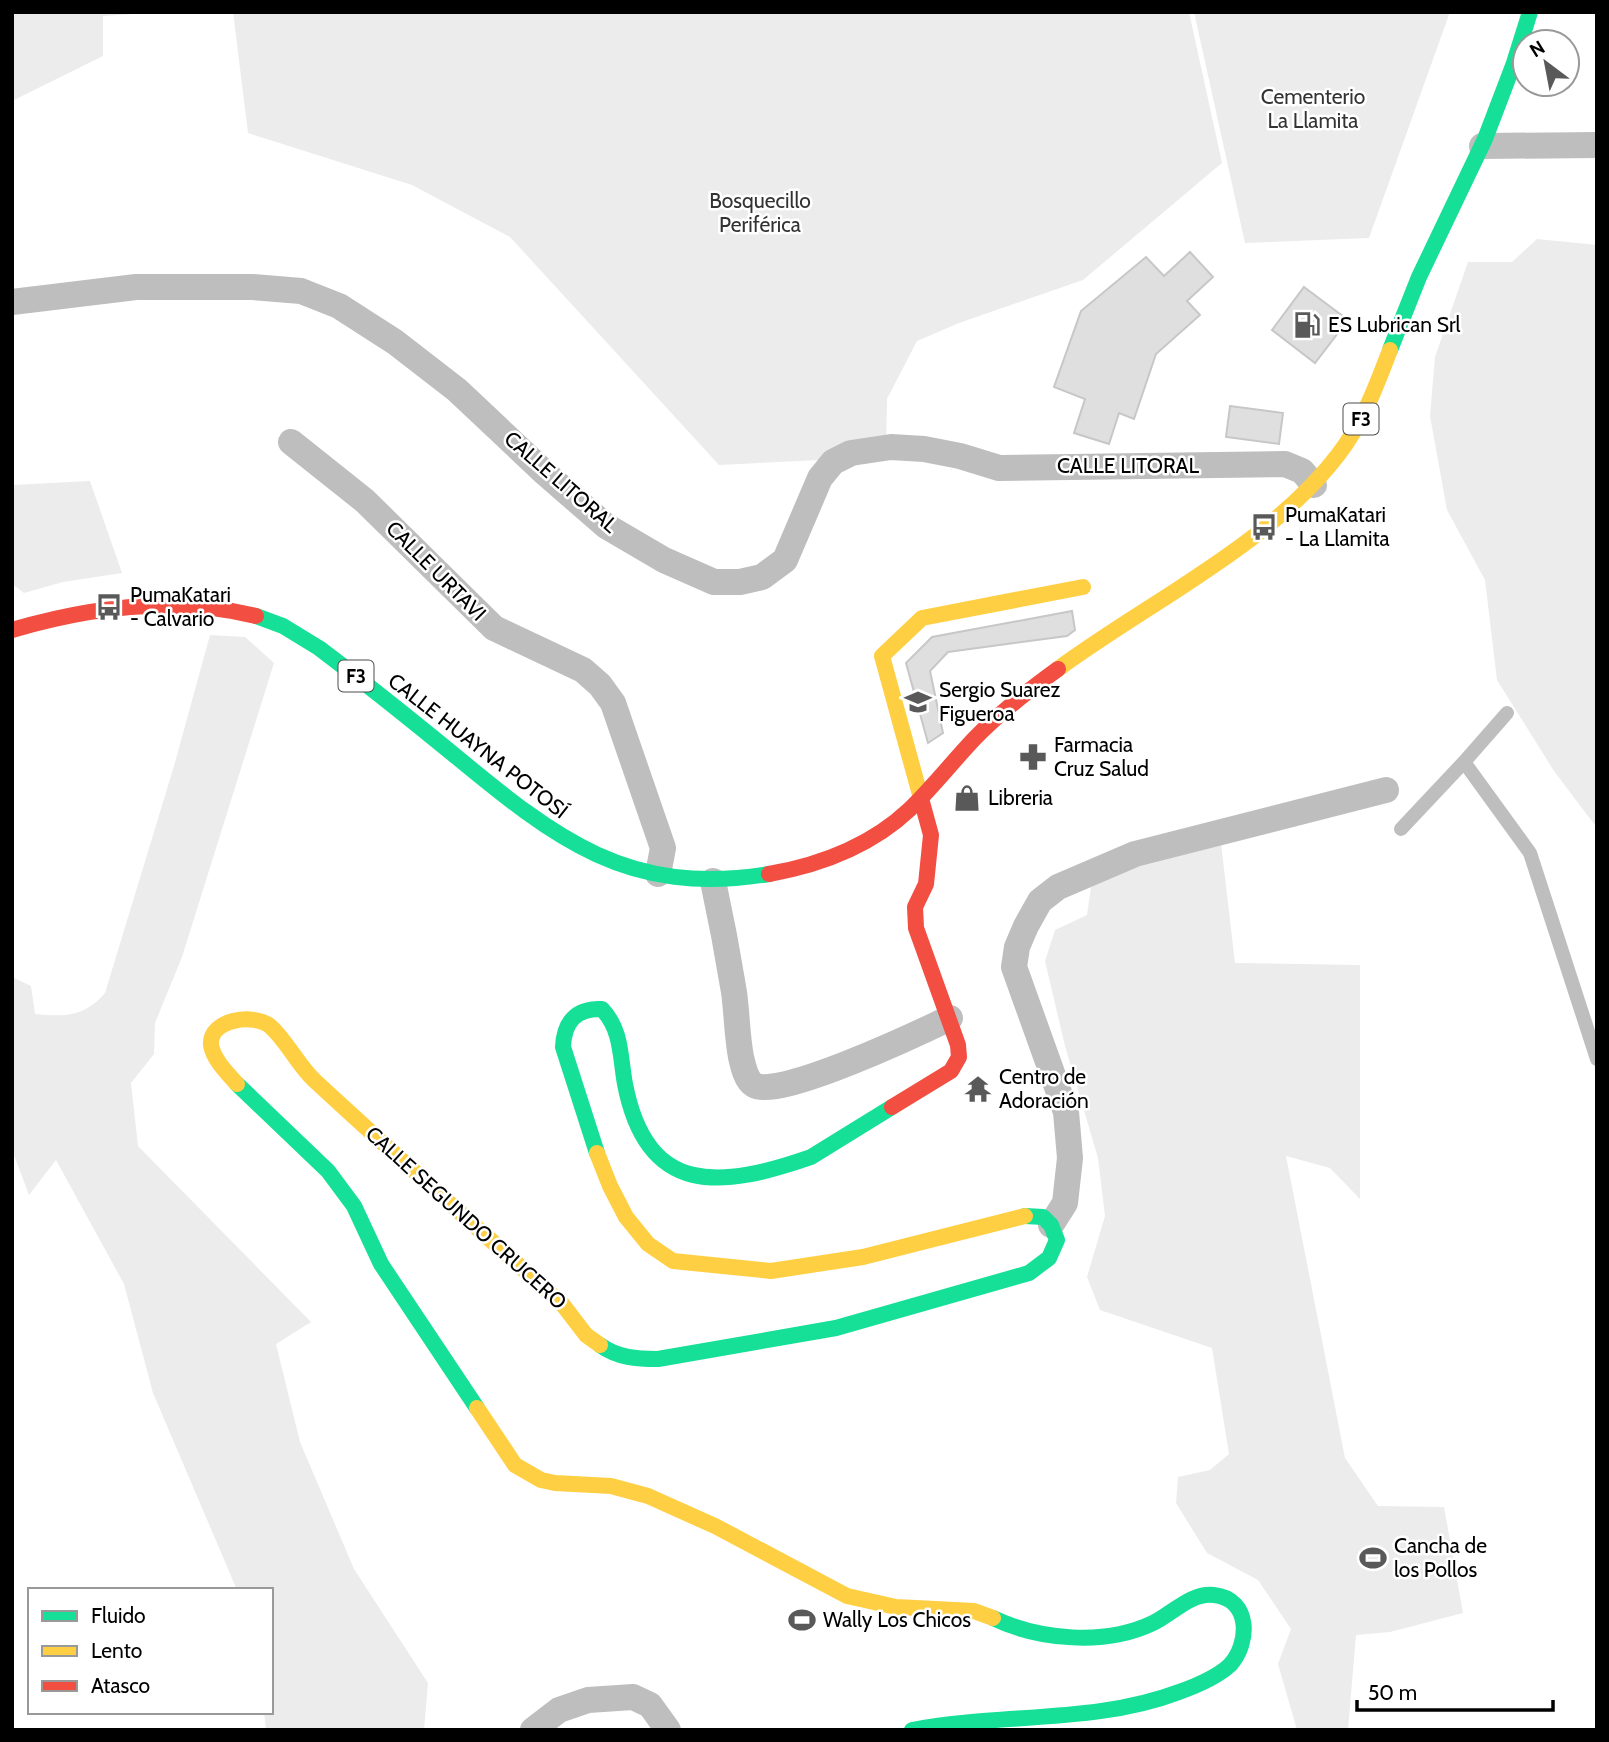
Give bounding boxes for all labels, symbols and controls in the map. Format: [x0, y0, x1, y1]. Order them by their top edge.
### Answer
north arrow [1511, 28, 1581, 98]
text: N [1525, 36, 1549, 62]
park label: Cementerio La Llamita [1261, 84, 1365, 133]
park label: Bosquecillo Periférica [709, 188, 811, 237]
fuel station icon: ES Lubrican Srl [1292, 310, 1322, 340]
place label: ES Lubrican Srl [1328, 312, 1461, 337]
road number: F3 [1344, 404, 1378, 434]
street label: CALLE LITORAL [499, 426, 624, 538]
street label: CALLE LITORAL [1057, 453, 1200, 478]
place label: PumaKatari - La Llamita [1285, 502, 1390, 551]
bus stop icon: PumaKatari - La Llamita [1249, 512, 1279, 542]
street label: CALLE URTAVI [381, 515, 492, 626]
place label: PumaKatari - Calvario [130, 582, 231, 631]
bus stop icon: PumaKatari - Calvario [94, 592, 124, 622]
road number: F3 [338, 660, 374, 692]
street label: CALLE HUAYNA POTOSÍ [384, 668, 573, 824]
place label: Sergio Suarez Figueroa [939, 677, 1060, 726]
school or university icon: Sergio Suarez Figueroa [903, 687, 933, 717]
place label: Farmacia Cruz Salud [1054, 732, 1149, 781]
pharmacy icon: Farmacia Cruz Salud [1018, 742, 1048, 772]
shop icon: Libreria [952, 783, 982, 813]
place label: Libreria [988, 785, 1053, 810]
place label: Centro de Adoración [999, 1064, 1089, 1113]
temple icon: Centro de Adoración [963, 1074, 993, 1104]
street label: CALLE SEGUNDO CRUCERO [361, 1121, 572, 1314]
place label: Cancha de los Pollos [1394, 1533, 1487, 1582]
sports icon: Cancha de los Pollos [1358, 1543, 1388, 1573]
legend [28, 1588, 273, 1714]
text: Fluido [91, 1603, 146, 1628]
sports icon: Wally Los Chicos [787, 1605, 817, 1635]
place label: Wally Los Chicos [823, 1607, 971, 1632]
text: Lento [91, 1638, 142, 1663]
scale bar [1357, 1668, 1553, 1712]
text: Atasco [91, 1673, 150, 1698]
text: 50 m [1368, 1680, 1417, 1705]

